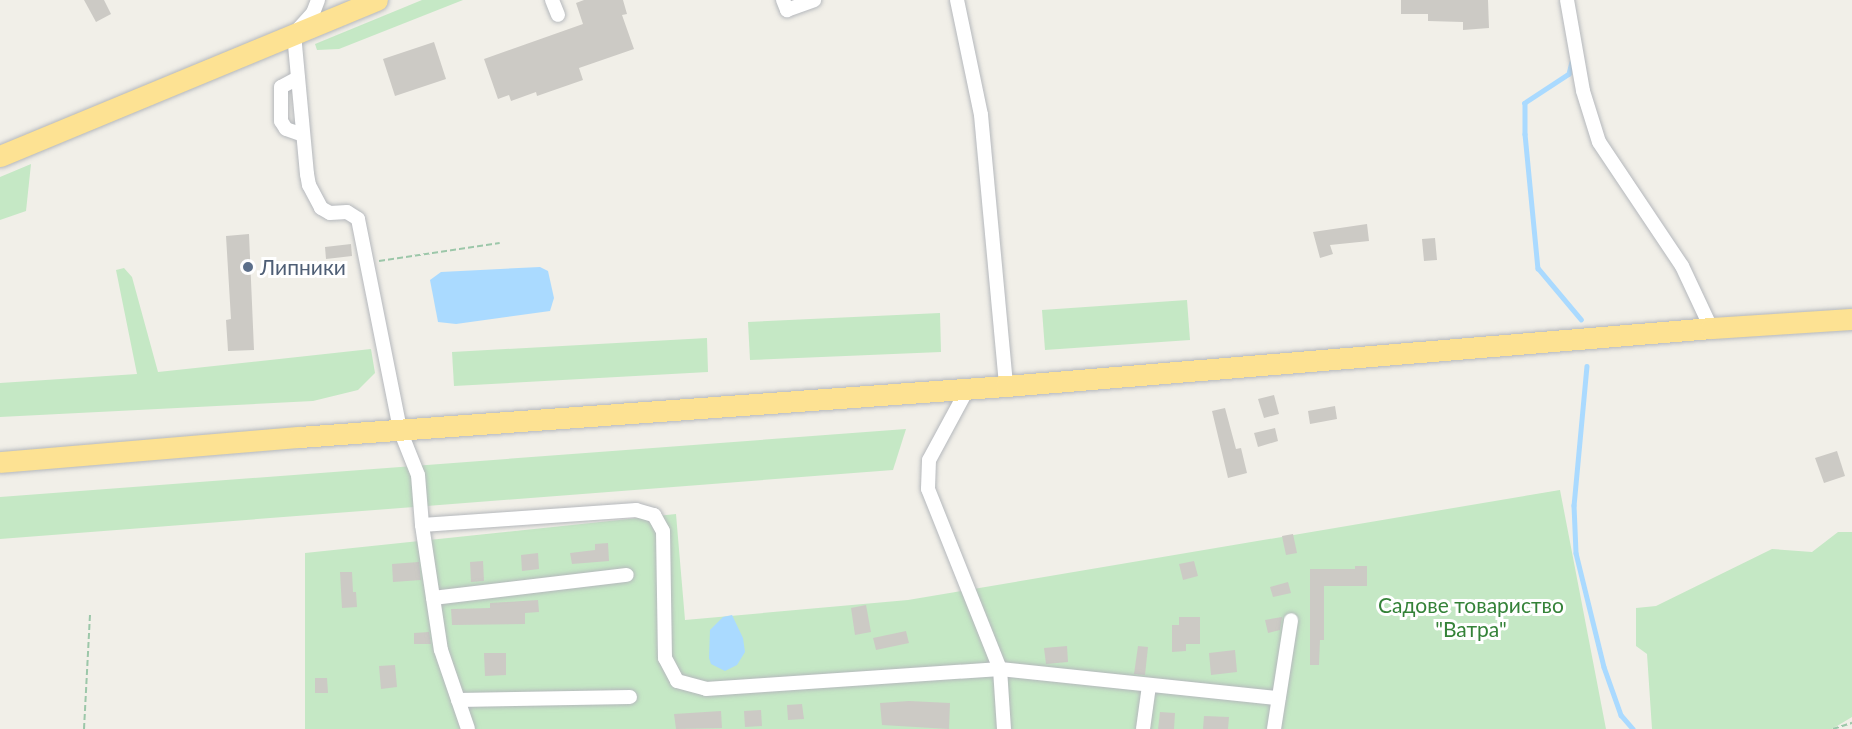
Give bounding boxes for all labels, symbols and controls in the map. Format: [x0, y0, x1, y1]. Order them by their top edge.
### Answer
place label: Липники [260, 254, 346, 280]
marker: Липники [241, 260, 255, 274]
park label: Садове товариство "Ватра" [1378, 592, 1564, 642]

